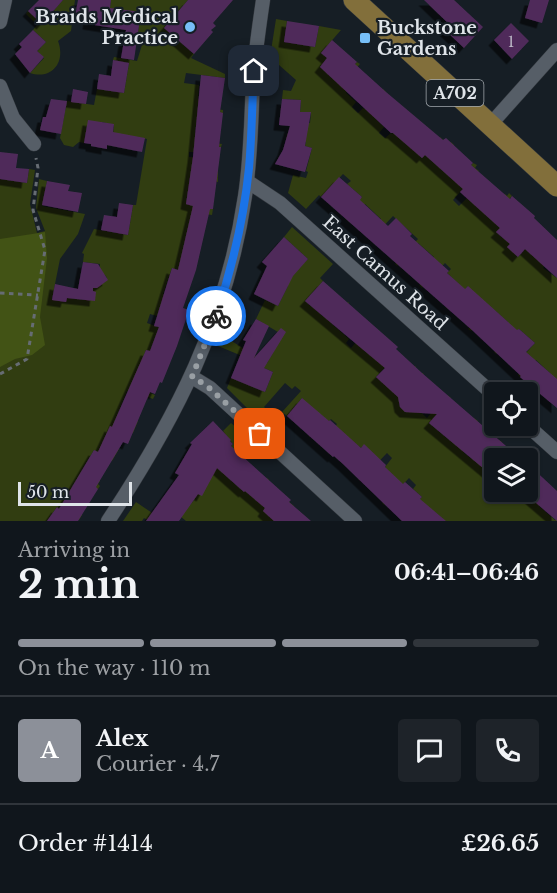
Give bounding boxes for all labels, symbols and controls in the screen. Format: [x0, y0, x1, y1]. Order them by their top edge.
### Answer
place label: Braids Medical Practice [36, 6, 179, 49]
place label: Buckstone Gardens [377, 17, 477, 60]
marker: Braids Medical Practice [183, 20, 197, 34]
marker: Buckstone Gardens [358, 31, 372, 45]
house number: 1 [508, 32, 514, 51]
pin [228, 45, 279, 96]
icon: home [237, 54, 270, 87]
road number: A702 [426, 80, 484, 106]
street label: East Camus Road [318, 211, 452, 335]
courier [186, 286, 246, 346]
icon: bike [200, 300, 233, 333]
map controls [484, 382, 538, 502]
button: locate [484, 382, 538, 436]
pin [234, 408, 285, 459]
icon: bag [243, 417, 276, 450]
button: layers [484, 448, 538, 502]
scale bar [18, 479, 132, 507]
text: 50 m [27, 482, 69, 502]
text: Arriving in [18, 538, 130, 562]
text: 06:41–06:46 [394, 559, 539, 586]
text: 2 min [18, 560, 139, 609]
text: On the way · 110 m [18, 656, 211, 680]
button: chat [398, 719, 461, 782]
button: phone [476, 719, 539, 782]
text: Alex [96, 725, 149, 752]
text: A [41, 737, 58, 764]
text: Courier · 4.7 [96, 752, 219, 776]
text: Order #1414 [18, 830, 153, 857]
text: £26.65 [461, 830, 539, 857]

